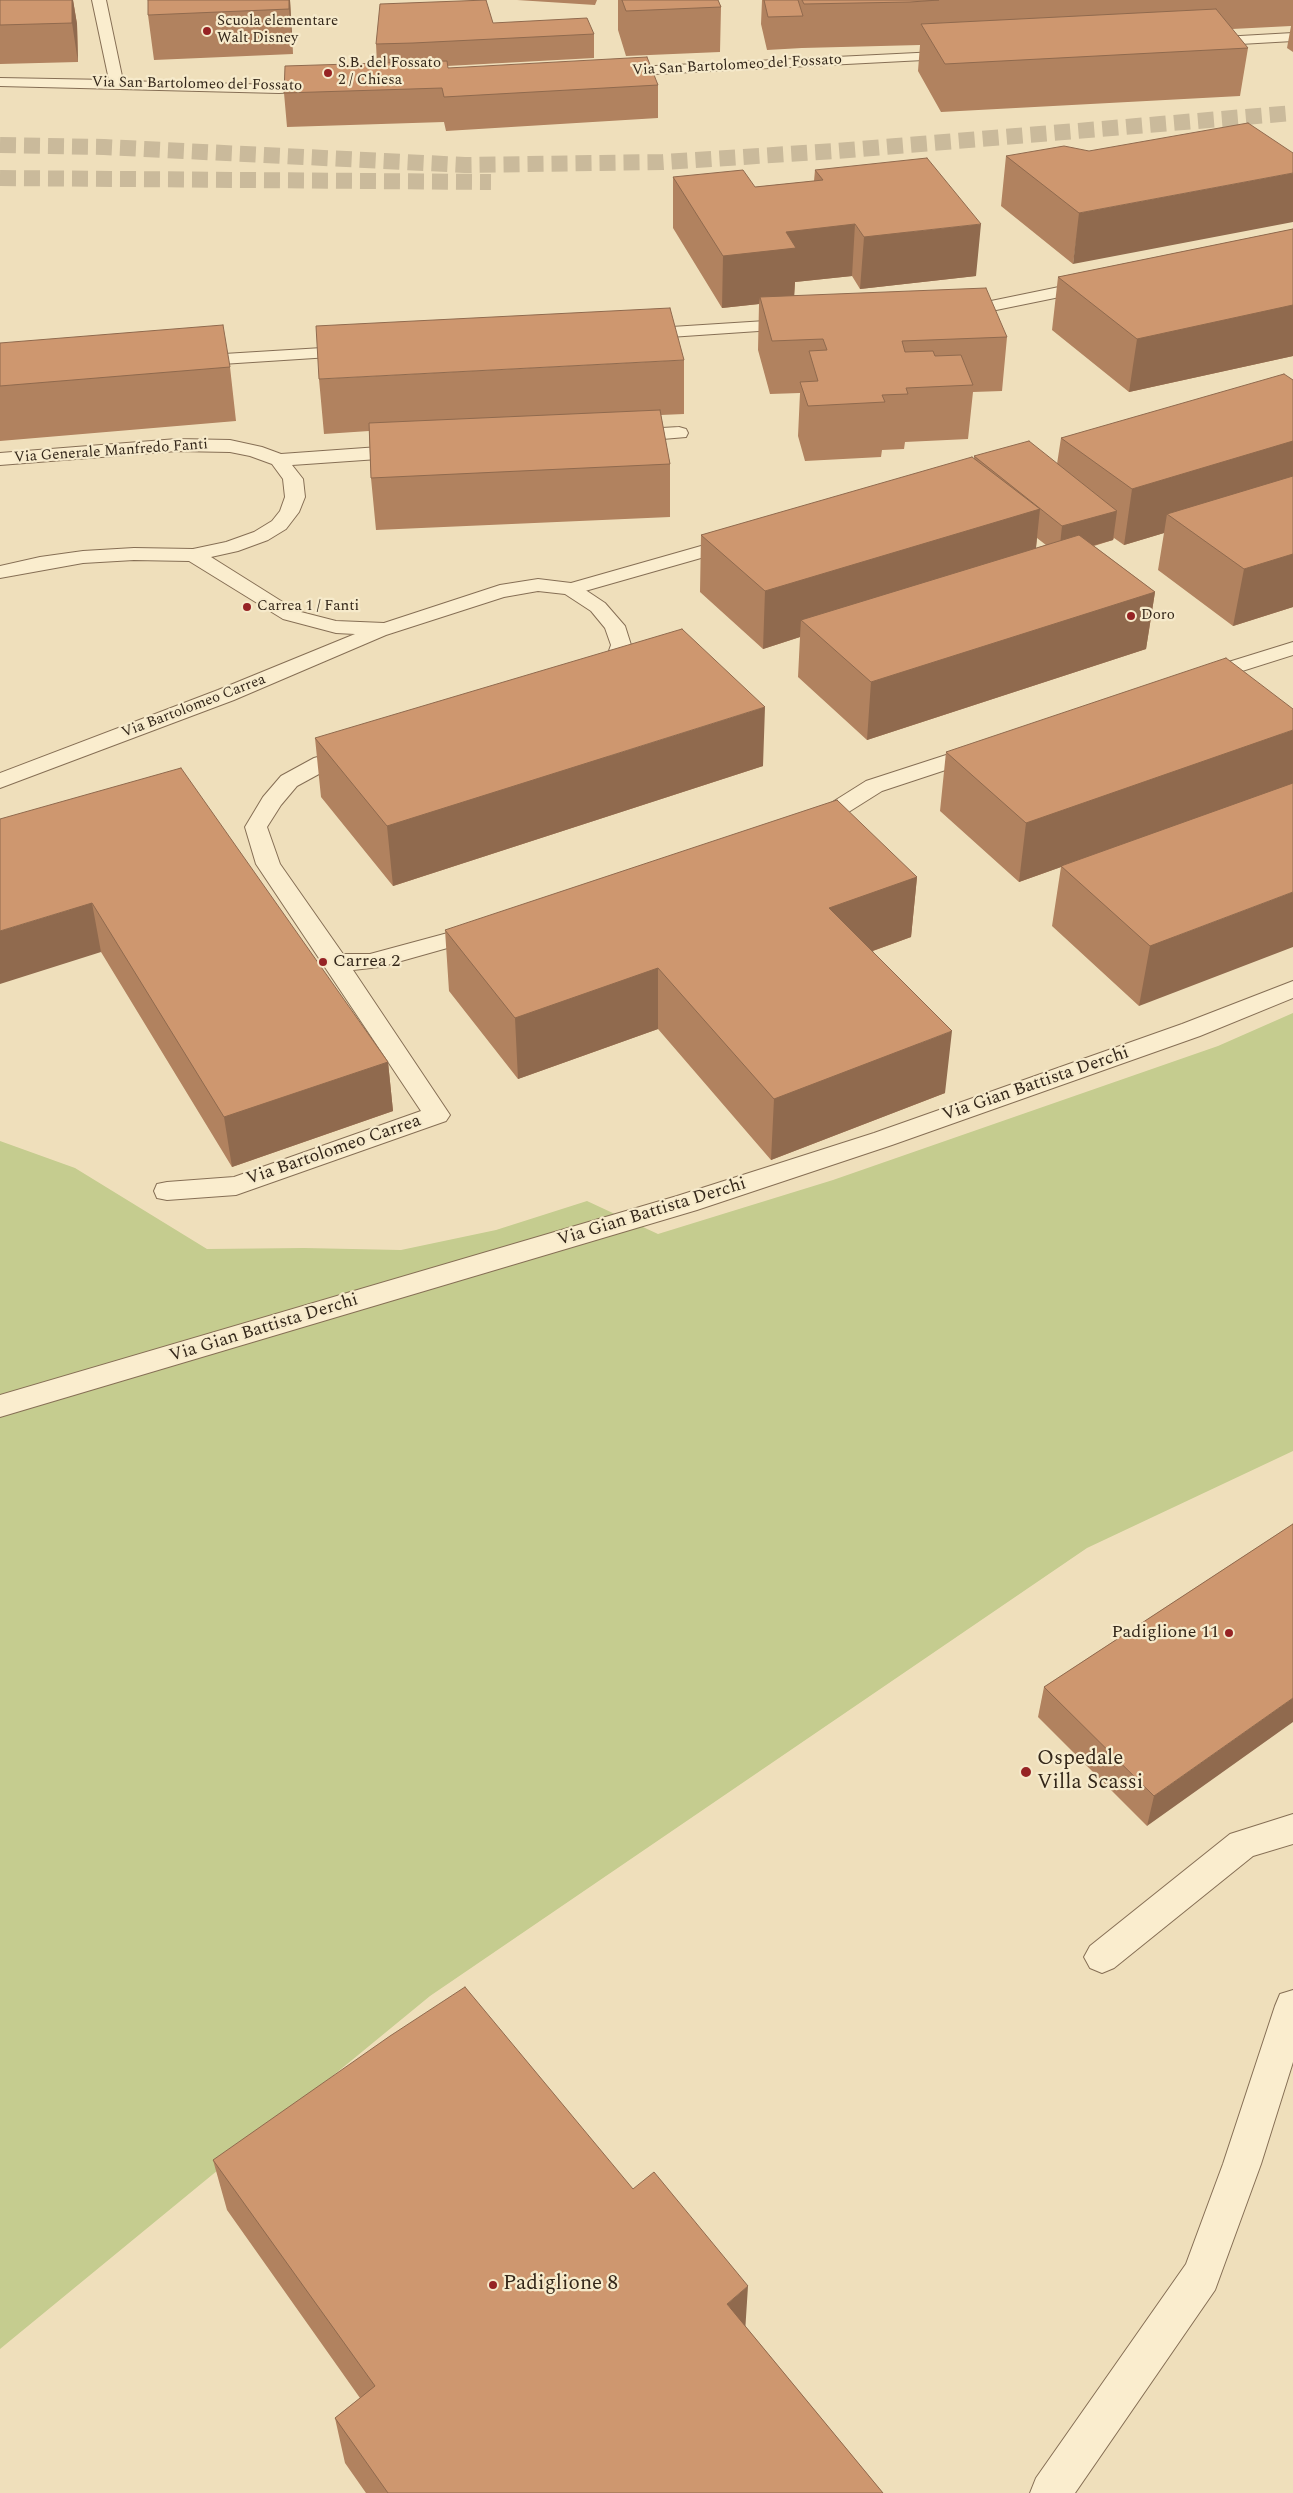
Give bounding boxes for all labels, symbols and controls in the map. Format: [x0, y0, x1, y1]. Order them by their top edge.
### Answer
place label: Scuola elementare Walt Disney [217, 13, 338, 48]
marker: Scuola elementare Walt Disney [201, 25, 213, 37]
street label: Via San Bartolomeo del Fossato [632, 52, 842, 80]
place label: S.B. del Fossato 2 / Chiesa [338, 55, 441, 90]
marker: S.B. del Fossato 2 / Chiesa [322, 67, 334, 79]
street label: Via San Bartolomeo del Fossato [92, 74, 302, 96]
street label: Via Generale Manfredo Fanti [13, 436, 209, 468]
place label: Carrea 1 / Fanti [257, 598, 359, 616]
marker: Carrea 1 / Fanti [241, 601, 253, 613]
place label: Doro [1141, 607, 1175, 625]
marker: Doro [1125, 610, 1137, 622]
street label: Via Bartolomeo Carrea [119, 671, 269, 743]
place label: Carrea 2 [333, 951, 400, 973]
marker: Carrea 2 [317, 956, 329, 968]
street label: Via Gian Battista Derchi [940, 1043, 1132, 1127]
street label: Via Bartolomeo Carrea [244, 1111, 424, 1191]
street label: Via Gian Battista Derchi [555, 1174, 749, 1252]
street label: Via Gian Battista Derchi [167, 1290, 361, 1368]
place label: Padiglione 11 [1111, 1622, 1219, 1644]
marker: Padiglione 11 [1223, 1627, 1235, 1639]
place label: Ospedale Villa Scassi [1037, 1747, 1143, 1797]
marker: Ospedale Villa Scassi [1019, 1765, 1033, 1779]
place label: Padiglione 8 [503, 2272, 618, 2298]
marker: Padiglione 8 [487, 2279, 499, 2291]

